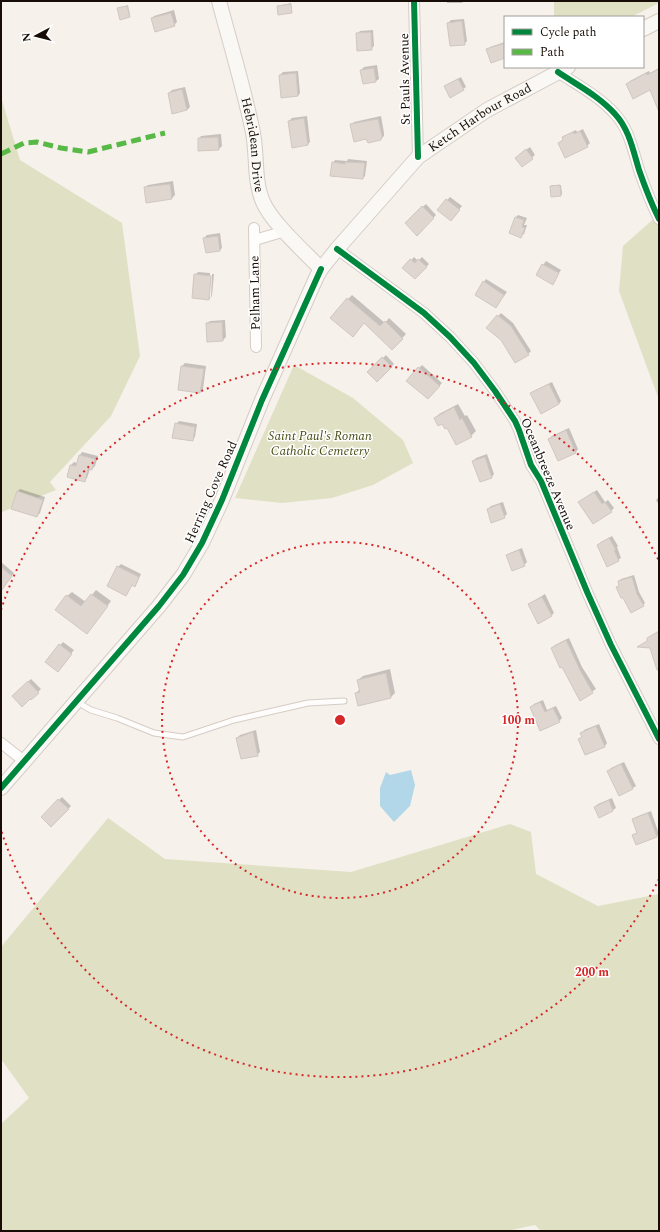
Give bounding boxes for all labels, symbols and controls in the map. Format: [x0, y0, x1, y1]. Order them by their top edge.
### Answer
north arrow [16, 16, 56, 56]
legend [504, 16, 644, 68]
text: Cycle path [540, 23, 597, 42]
text: N [18, 32, 36, 43]
street label: St Pauls Avenue [394, 33, 416, 125]
text: Path [540, 43, 565, 62]
street label: Ketch Harbour Road [424, 78, 535, 157]
street label: Hebridean Drive [235, 95, 269, 194]
street label: Pelham Lane [244, 255, 266, 331]
street label: Oceanbreeze Avenue [515, 415, 581, 533]
park label: Saint Paul's Roman Catholic Cemetery [268, 426, 372, 461]
street label: Herring Cove Road [179, 437, 243, 547]
text: 100 m [501, 711, 535, 730]
centre of rings [333, 713, 347, 727]
text: 200 m [575, 963, 609, 982]

